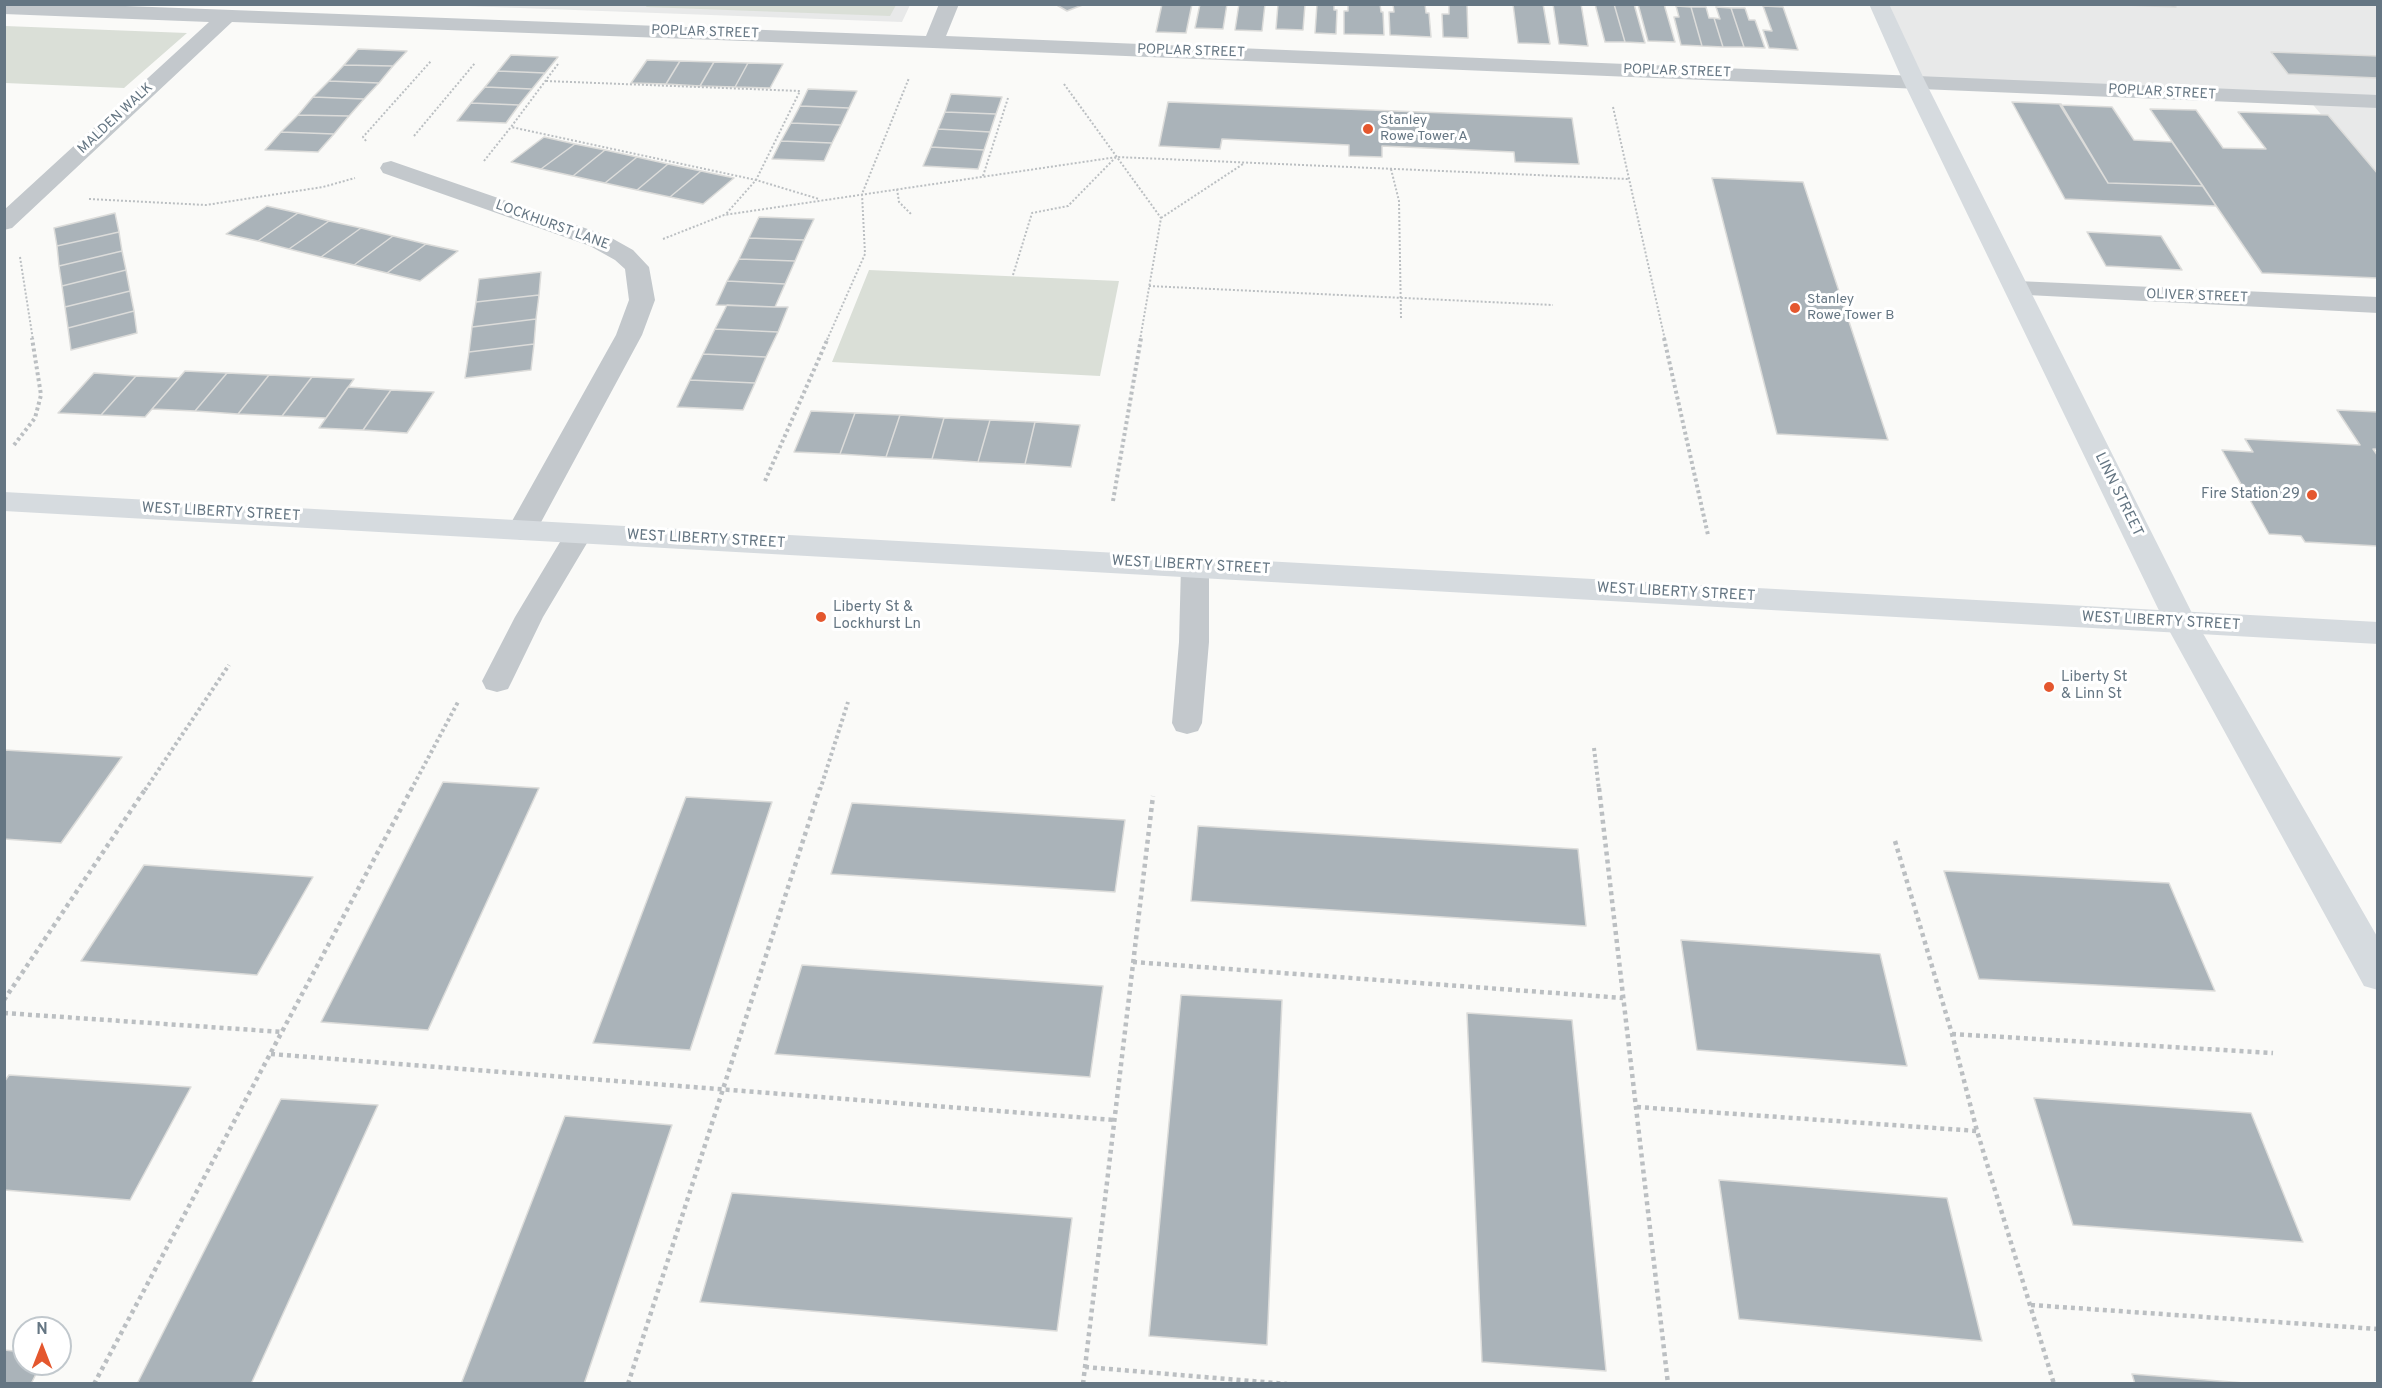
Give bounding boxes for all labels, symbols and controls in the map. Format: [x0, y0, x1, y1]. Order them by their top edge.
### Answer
street label: POPLAR STREET [651, 23, 759, 43]
street label: POPLAR STREET [1137, 42, 1245, 62]
street label: POPLAR STREET [1623, 62, 1731, 82]
street label: MALDEN WALK [75, 80, 157, 158]
street label: POPLAR STREET [2108, 82, 2216, 104]
place label: Stanley Rowe Tower A [1380, 113, 1468, 146]
marker: Stanley Rowe Tower A [1361, 122, 1375, 136]
street label: LOCKHURST LANE [493, 198, 611, 254]
street label: OLIVER STREET [2146, 287, 2248, 307]
place label: Stanley Rowe Tower B [1807, 292, 1894, 324]
marker: Stanley Rowe Tower B [1788, 301, 1802, 315]
street label: LINN STREET [2090, 450, 2146, 540]
place label: Fire Station 29 [2201, 486, 2300, 504]
marker: Fire Station 29 [2305, 488, 2319, 502]
street label: WEST LIBERTY STREET [141, 500, 301, 526]
street label: WEST LIBERTY STREET [626, 527, 786, 553]
street label: WEST LIBERTY STREET [1111, 553, 1271, 579]
street label: WEST LIBERTY STREET [1596, 580, 1756, 606]
place label: Liberty St & Lockhurst Ln [833, 599, 921, 634]
street label: WEST LIBERTY STREET [2081, 609, 2241, 635]
marker: Liberty St & Lockhurst Ln [814, 610, 828, 624]
place label: Liberty St & Linn St [2061, 669, 2128, 704]
marker: Liberty St & Linn St [2042, 680, 2056, 694]
north arrow [12, 1316, 72, 1376]
text: N [36, 1320, 48, 1340]

